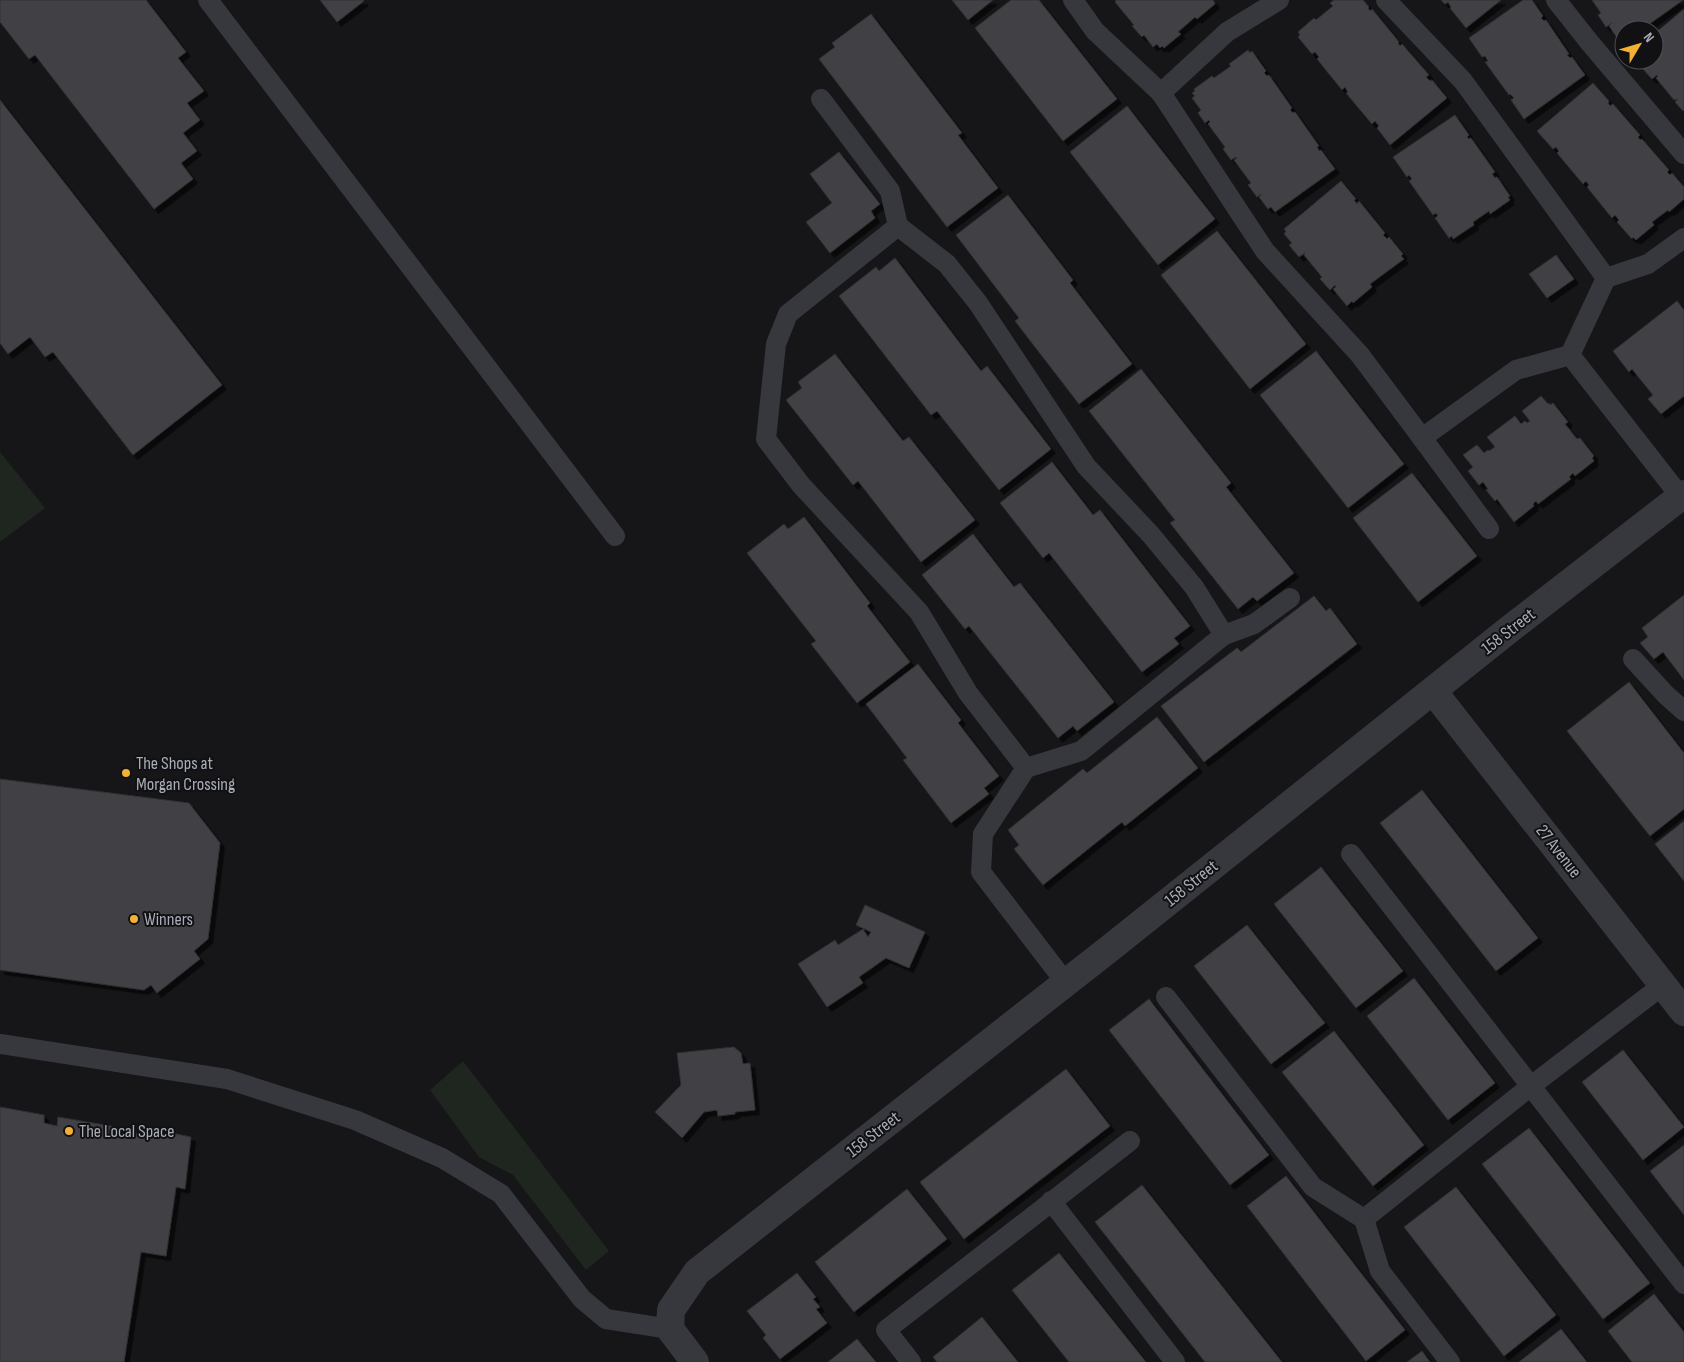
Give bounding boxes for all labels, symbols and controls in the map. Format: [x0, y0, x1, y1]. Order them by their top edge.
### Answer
north arrow [1614, 20, 1664, 70]
text: N [1640, 29, 1658, 45]
street label: 158 Street [1477, 604, 1540, 659]
place label: The Shops at Morgan Crossing [136, 753, 235, 795]
marker: The Shops at Morgan Crossing [120, 767, 132, 779]
street label: 27 Avenue [1531, 821, 1586, 882]
street label: 158 Street [1161, 855, 1223, 911]
place label: Winners [144, 909, 193, 930]
marker: Winners [128, 913, 140, 925]
street label: 158 Street [842, 1107, 905, 1162]
place label: The Local Space [79, 1121, 174, 1142]
marker: The Local Space [63, 1125, 75, 1137]

